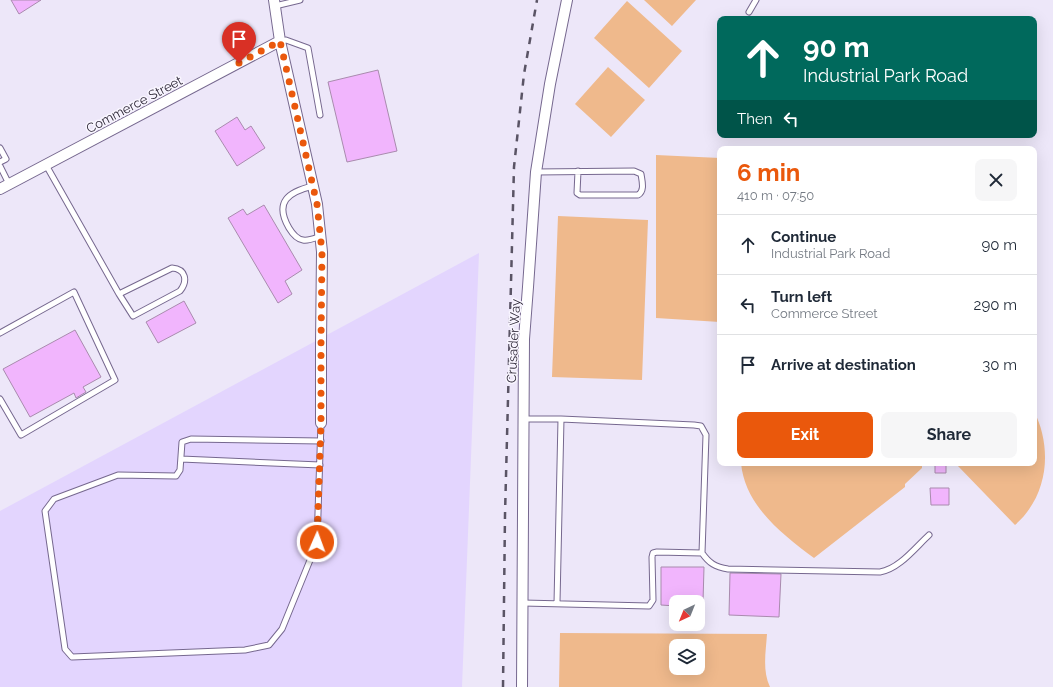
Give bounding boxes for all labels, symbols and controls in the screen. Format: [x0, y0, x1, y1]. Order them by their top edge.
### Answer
pin [222, 22, 256, 63]
icon: arrive [228, 28, 250, 50]
text: 90 m [803, 31, 869, 64]
icon: ahead [737, 32, 789, 84]
text: Industrial Park Road [803, 65, 968, 86]
street label: Commerce Street [84, 72, 185, 136]
icon: left [780, 108, 802, 130]
text: Then [737, 110, 772, 128]
text: 6 min [737, 158, 800, 187]
button: close [975, 159, 1017, 201]
text: 410 m · 07:50 [737, 188, 814, 203]
text: Continue [771, 228, 836, 246]
icon: ahead [737, 234, 759, 256]
text: 90 m [981, 236, 1017, 254]
text: Industrial Park Road [771, 246, 890, 261]
text: Turn left [771, 288, 832, 306]
icon: left [737, 294, 759, 316]
text: 290 m [974, 296, 1017, 314]
street label: Crusader Way [504, 299, 523, 383]
text: Commerce Street [771, 306, 878, 321]
icon: arrive [737, 354, 759, 376]
text: Arrive at destination [771, 356, 916, 374]
text: 30 m [982, 356, 1017, 374]
button: Exit [737, 412, 873, 458]
button: Share [881, 412, 1017, 458]
position arrow [296, 521, 338, 563]
north arrow [669, 595, 705, 631]
map controls [669, 595, 705, 675]
button: layers [669, 639, 705, 675]

